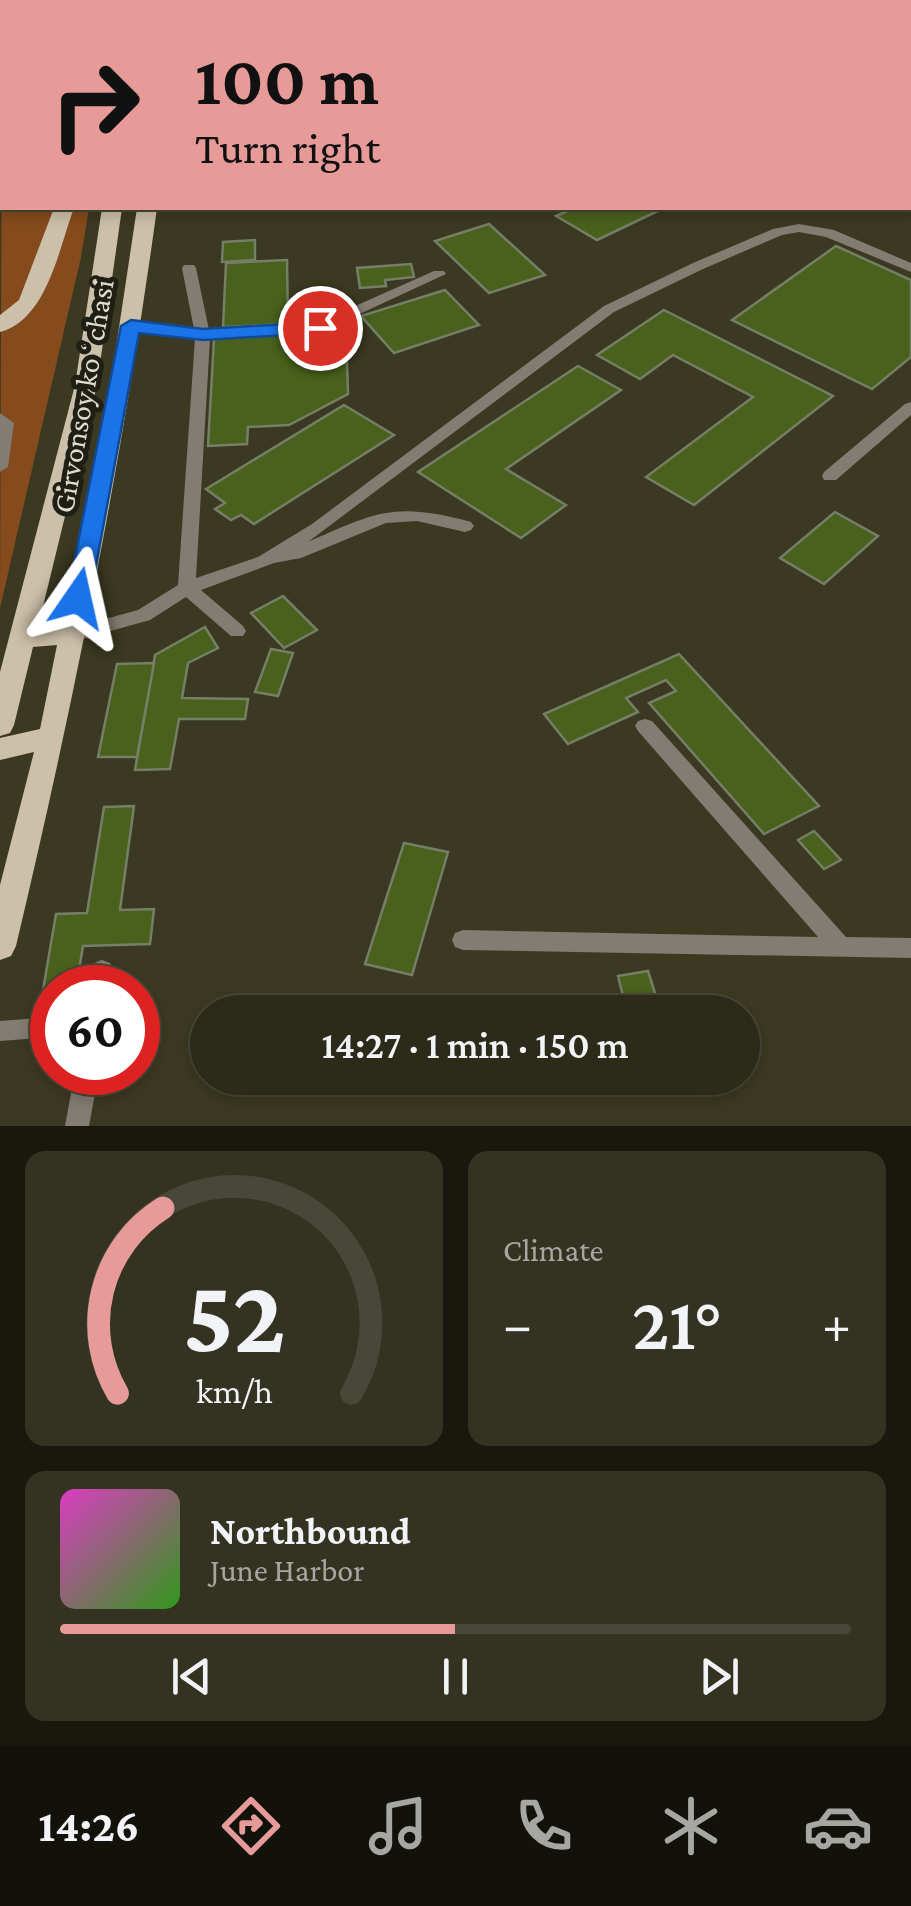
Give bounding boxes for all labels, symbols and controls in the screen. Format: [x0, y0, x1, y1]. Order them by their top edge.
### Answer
icon: right [30, 40, 160, 170]
text: 100 m [195, 41, 379, 119]
text: Turn right [195, 123, 380, 173]
street label: Girvonsoy koʻchasi [46, 276, 121, 516]
pin [278, 286, 363, 371]
icon: arrive [293, 301, 348, 356]
position arrow [26, 546, 130, 650]
speed limit sign: 60 [30, 965, 160, 1095]
text: 14:27 · 1 min · 150 m [322, 1024, 628, 1066]
text: Climate [503, 1232, 604, 1268]
text: 52 [183, 1258, 285, 1373]
text: 21° [632, 1282, 722, 1365]
text: − [503, 1294, 532, 1355]
text: + [822, 1294, 851, 1355]
text: km/h [195, 1371, 273, 1411]
text: Northbound [210, 1510, 411, 1552]
text: June Harbor [210, 1552, 365, 1588]
icon: previous [164, 1649, 219, 1704]
icon: pause [428, 1649, 483, 1704]
icon: next [692, 1649, 747, 1704]
icon: directions [216, 1791, 286, 1861]
icon: music [363, 1791, 433, 1861]
icon: phone [509, 1791, 579, 1861]
icon: climate [656, 1791, 726, 1861]
icon: car [803, 1791, 873, 1861]
text: 14:26 [38, 1801, 139, 1851]

